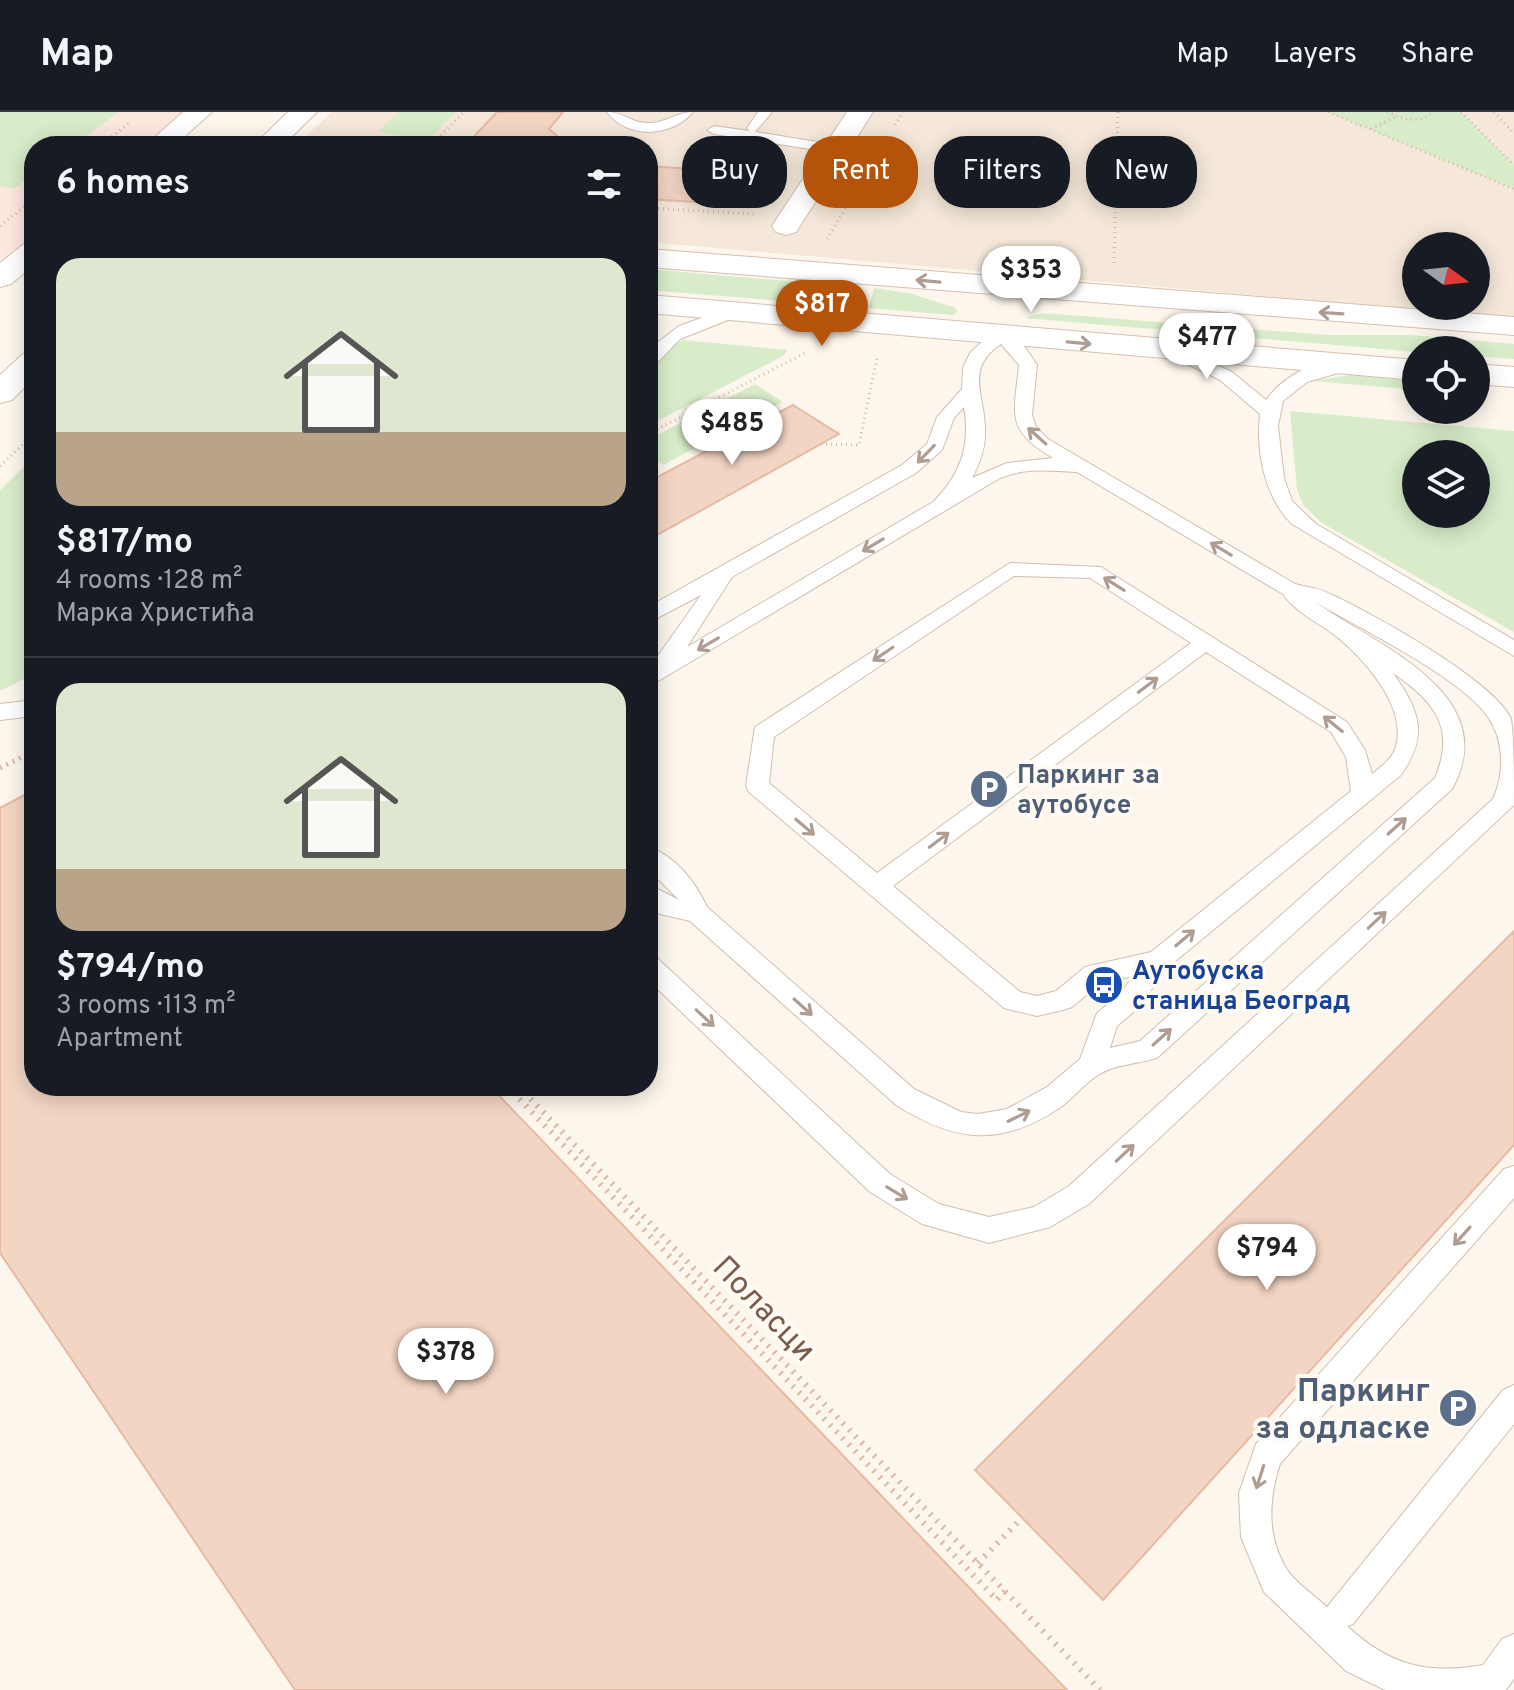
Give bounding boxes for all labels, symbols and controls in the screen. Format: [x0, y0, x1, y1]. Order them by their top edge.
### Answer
text: Map [40, 31, 114, 80]
text: Map [1176, 37, 1229, 73]
text: Layers [1273, 37, 1357, 73]
text: Share [1401, 37, 1474, 73]
chip: Buy [682, 136, 787, 208]
chip: Rent [803, 136, 918, 208]
chip: Filters [934, 136, 1070, 208]
chip: New [1086, 136, 1197, 208]
icon: filters [582, 162, 626, 206]
text: 6 homes [56, 163, 190, 206]
north arrow [1402, 232, 1490, 320]
map controls [1402, 232, 1490, 528]
pin: $353 [984, 246, 1078, 314]
text: $353 [1000, 255, 1062, 288]
one-way arrow [916, 273, 942, 288]
pin: $817 [775, 280, 869, 348]
text: $817 [794, 289, 850, 322]
one-way arrow [1318, 305, 1345, 320]
icon: home [269, 310, 413, 454]
pin: $477 [1160, 313, 1254, 381]
text: $477 [1177, 322, 1237, 355]
one-way arrow [1065, 336, 1092, 351]
button: locate [1402, 336, 1490, 424]
pin: $485 [685, 399, 779, 467]
text: $485 [700, 408, 764, 441]
one-way arrow [1027, 428, 1047, 446]
button: layers [1402, 440, 1490, 528]
one-way arrow [916, 444, 935, 464]
text: $817/mo [56, 522, 193, 565]
one-way arrow [862, 537, 885, 553]
one-way arrow [1210, 541, 1233, 557]
text: 4 rooms · 128 m² [56, 565, 243, 598]
one-way arrow [1103, 576, 1126, 592]
text: Марка Христића [56, 598, 254, 631]
one-way arrow [697, 636, 720, 652]
one-way arrow [872, 646, 895, 662]
one-way arrow [1137, 677, 1158, 694]
one-way arrow [1323, 715, 1344, 733]
icon: home [269, 735, 413, 879]
place label: Паркинг за аутобусе [1017, 760, 1160, 823]
parking icon: Паркинг за аутобусе [968, 768, 1010, 810]
one-way arrow [1387, 817, 1407, 835]
one-way arrow [794, 818, 815, 836]
one-way arrow [928, 831, 949, 848]
one-way arrow [1367, 911, 1387, 929]
one-way arrow [1175, 930, 1196, 948]
text: $794/mo [56, 947, 205, 990]
place label: Аутобуска станица Београд [1132, 956, 1350, 1019]
bus stop icon: Аутобуска станица Београд [1083, 964, 1125, 1006]
text: 3 rooms · 113 m² [56, 990, 236, 1023]
one-way arrow [792, 997, 812, 1015]
one-way arrow [695, 1009, 715, 1028]
text: Apartment [56, 1023, 183, 1056]
one-way arrow [1152, 1028, 1172, 1046]
one-way arrow [1006, 1108, 1030, 1124]
one-way arrow [1114, 1145, 1134, 1163]
one-way arrow [885, 1186, 908, 1202]
pin: $794 [1220, 1224, 1314, 1292]
one-way arrow [1453, 1225, 1472, 1246]
text: $794 [1236, 1233, 1298, 1266]
street label: Поласци [703, 1249, 823, 1371]
pin: $378 [399, 1328, 493, 1396]
text: $378 [416, 1337, 476, 1370]
place label: Паркинг за одласке [1255, 1373, 1430, 1450]
parking icon: Паркинг за одласке [1437, 1387, 1479, 1429]
one-way arrow [1252, 1463, 1267, 1489]

